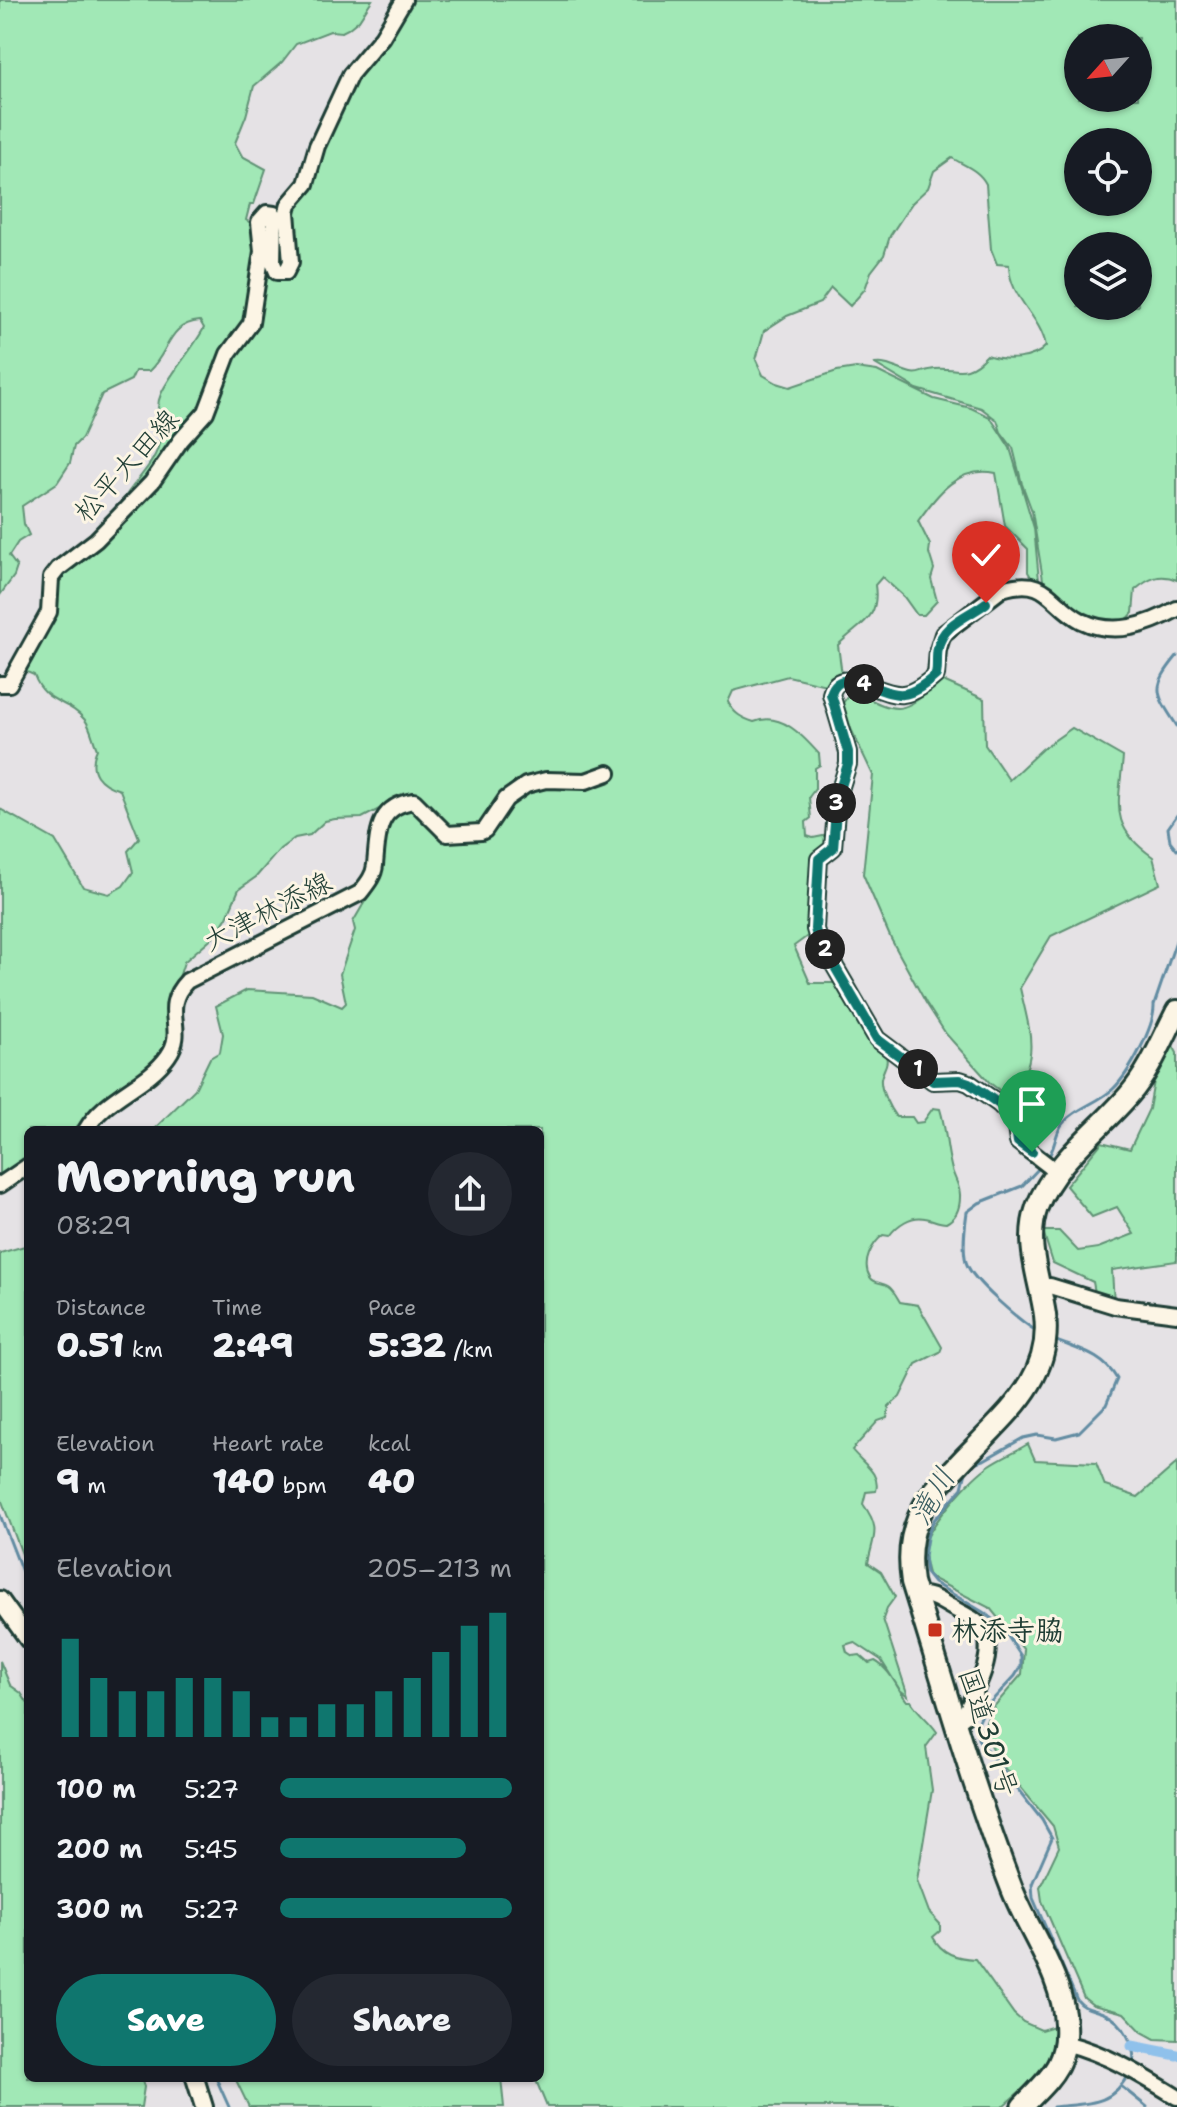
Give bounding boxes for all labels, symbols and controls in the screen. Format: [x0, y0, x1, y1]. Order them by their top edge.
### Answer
north arrow [1064, 24, 1152, 112]
map controls [1064, 24, 1152, 320]
button: locate [1064, 128, 1152, 216]
button: layers [1064, 232, 1152, 320]
street label: 松平大田線 [65, 400, 187, 530]
pin [952, 521, 1020, 603]
icon: check [964, 533, 1008, 577]
pin: 4 [844, 664, 884, 704]
text: 4 [856, 669, 872, 698]
pin: 3 [816, 783, 856, 823]
text: 3 [828, 788, 844, 817]
street label: 大津林添線 [196, 862, 338, 960]
pin: 2 [805, 929, 845, 969]
text: 2 [817, 934, 833, 963]
pin: 1 [898, 1049, 938, 1089]
text: 1 [913, 1054, 923, 1083]
pin [998, 1070, 1066, 1152]
icon: arrive [1010, 1082, 1054, 1126]
text: Morning run [56, 1147, 355, 1206]
button: share [428, 1152, 512, 1236]
text: 08:29 [56, 1207, 132, 1242]
text: Distance [56, 1293, 146, 1322]
text: Time [212, 1293, 262, 1322]
text: Pace [368, 1293, 416, 1322]
text: 0.51 [56, 1322, 124, 1368]
text: 2:49 [212, 1322, 294, 1368]
text: 5:32 [368, 1322, 446, 1368]
text: km [124, 1335, 163, 1364]
text: /km [446, 1335, 493, 1364]
text: Elevation [56, 1429, 154, 1458]
text: Heart rate [212, 1429, 324, 1458]
text: kcal [368, 1429, 411, 1458]
text: 9 [56, 1458, 80, 1504]
text: 140 [212, 1458, 275, 1504]
text: 40 [368, 1458, 416, 1504]
water label: 滝川 [899, 1460, 965, 1532]
text: m [80, 1471, 106, 1500]
text: bpm [275, 1471, 327, 1500]
text: Elevation [56, 1550, 172, 1585]
text: 205–213 m [367, 1550, 512, 1585]
place label: 林添寺脇 [951, 1611, 1063, 1649]
marker: 林添寺脇 [926, 1621, 944, 1639]
street label: 国道301号 [950, 1663, 1028, 1801]
text: 100 m [56, 1771, 136, 1806]
text: 5:27 [184, 1771, 239, 1806]
text: 200 m [56, 1831, 143, 1866]
text: 5:45 [184, 1831, 238, 1866]
text: 300 m [56, 1891, 143, 1926]
text: 5:27 [184, 1891, 239, 1926]
button: Save [56, 1974, 276, 2066]
button: Share [292, 1974, 512, 2066]

